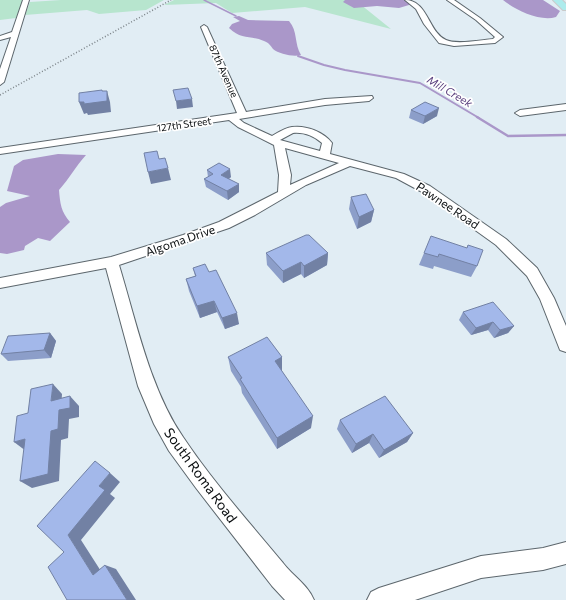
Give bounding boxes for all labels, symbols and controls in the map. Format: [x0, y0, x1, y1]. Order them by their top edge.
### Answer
street label: 87th Avenue [207, 43, 241, 99]
water label: Mill Creek [425, 72, 476, 110]
street label: 127th Street [156, 114, 212, 134]
street label: Pawnee Road [414, 179, 482, 231]
street label: Algoma Drive [143, 222, 217, 258]
street label: South Roma Road [161, 424, 241, 526]

